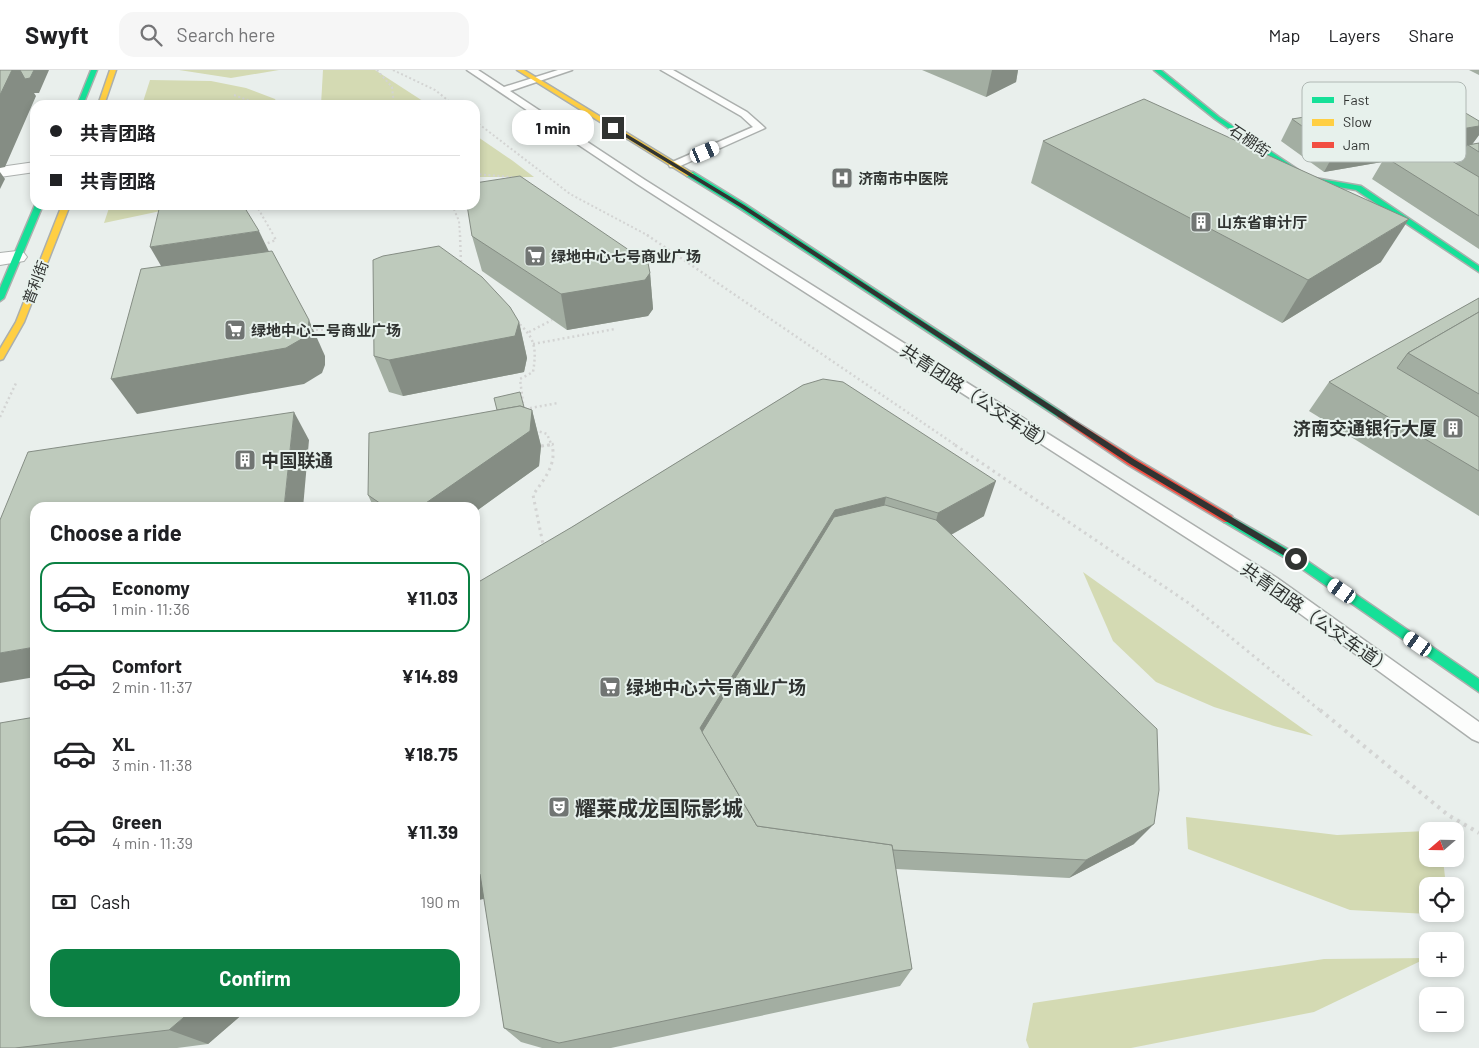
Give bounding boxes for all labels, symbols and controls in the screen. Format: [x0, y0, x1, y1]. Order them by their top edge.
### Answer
search box [119, 12, 469, 57]
text: Swyft [25, 20, 89, 49]
icon: search [137, 21, 165, 49]
text: Search here [177, 23, 275, 46]
text: Map [1268, 24, 1300, 46]
text: Layers [1328, 24, 1381, 46]
text: Share [1409, 24, 1454, 46]
legend [1302, 82, 1466, 162]
text: Fast [1343, 91, 1369, 108]
callout: 1 min [513, 110, 596, 146]
text: Slow [1343, 113, 1372, 130]
route end [602, 117, 624, 139]
text: 1 min [535, 118, 571, 137]
street label: 石棚街 [1226, 120, 1274, 160]
text: 共青团路 [80, 121, 156, 144]
text: Jam [1343, 136, 1370, 153]
car [688, 139, 721, 165]
hospital icon: 济南市中医院 [830, 166, 854, 190]
text: 共青团路 [80, 169, 156, 192]
place label: 济南市中医院 [858, 169, 948, 187]
building icon: 山东省审计厅 [1189, 210, 1213, 234]
place label: 山东省审计厅 [1217, 213, 1307, 231]
supermarket icon: 绿地中心七号商业广场 [523, 244, 547, 268]
place label: 绿地中心七号商业广场 [551, 247, 701, 265]
street label: 普利街 [19, 258, 51, 306]
supermarket icon: 绿地中心二号商业广场 [223, 318, 247, 342]
place label: 绿地中心二号商业广场 [251, 321, 401, 339]
street label: 共青团路（公交车道） [897, 339, 1059, 455]
building icon: 济南交通银行大厦 [1441, 416, 1465, 440]
place label: 济南交通银行大厦 [1293, 417, 1437, 439]
building icon: 中国联通 [233, 448, 257, 472]
place label: 中国联通 [261, 449, 333, 471]
text: Choose a ride [50, 519, 182, 545]
route start [1285, 548, 1307, 570]
street label: 共青团路（公交车道） [1237, 557, 1397, 679]
icon: car [52, 575, 97, 620]
text: Economy [112, 576, 190, 599]
car [1325, 576, 1358, 606]
text: ¥11.03 [406, 586, 458, 609]
text: 1 min · 11:36 [112, 599, 190, 618]
car [1401, 629, 1434, 659]
icon: car [52, 653, 97, 698]
text: Comfort [112, 654, 182, 677]
text: ¥14.89 [401, 664, 458, 687]
supermarket icon: 绿地中心六号商业广场 [598, 675, 622, 699]
place label: 绿地中心六号商业广场 [626, 676, 806, 698]
text: 2 min · 11:37 [112, 677, 192, 696]
icon: car [52, 731, 97, 776]
text: XL [112, 732, 135, 755]
text: ¥18.75 [403, 742, 458, 765]
text: 3 min · 11:38 [112, 755, 192, 774]
theatre icon: 耀莱成龙国际影城 [547, 795, 571, 819]
place label: 耀莱成龙国际影城 [575, 795, 743, 820]
icon: car [52, 809, 97, 854]
text: Green [112, 810, 162, 833]
text: ¥11.39 [406, 820, 458, 843]
north arrow [1419, 822, 1464, 868]
map controls [1419, 822, 1464, 1032]
text: 4 min · 11:39 [112, 833, 193, 852]
button: locate [1419, 877, 1464, 922]
icon: cash [50, 888, 78, 916]
text: Cash [90, 890, 131, 913]
text: 190 m [421, 892, 460, 911]
button: + [1419, 932, 1464, 977]
button: Confirm [50, 949, 460, 1007]
button: − [1419, 987, 1464, 1032]

